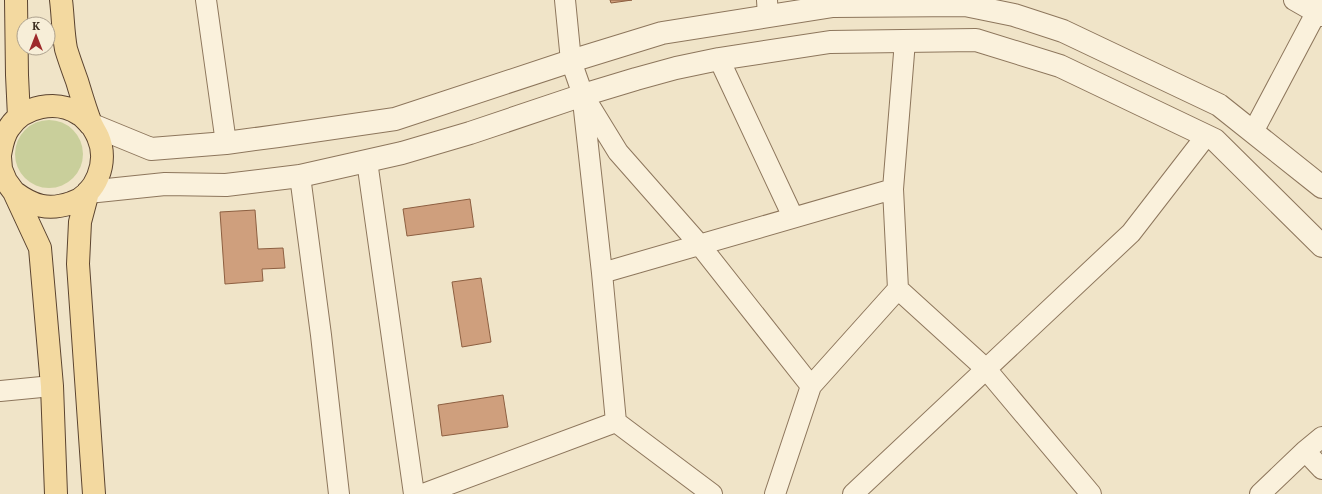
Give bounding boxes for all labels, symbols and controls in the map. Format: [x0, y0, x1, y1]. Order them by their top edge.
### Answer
north arrow [16, 16, 56, 56]
text: K [32, 18, 41, 33]

